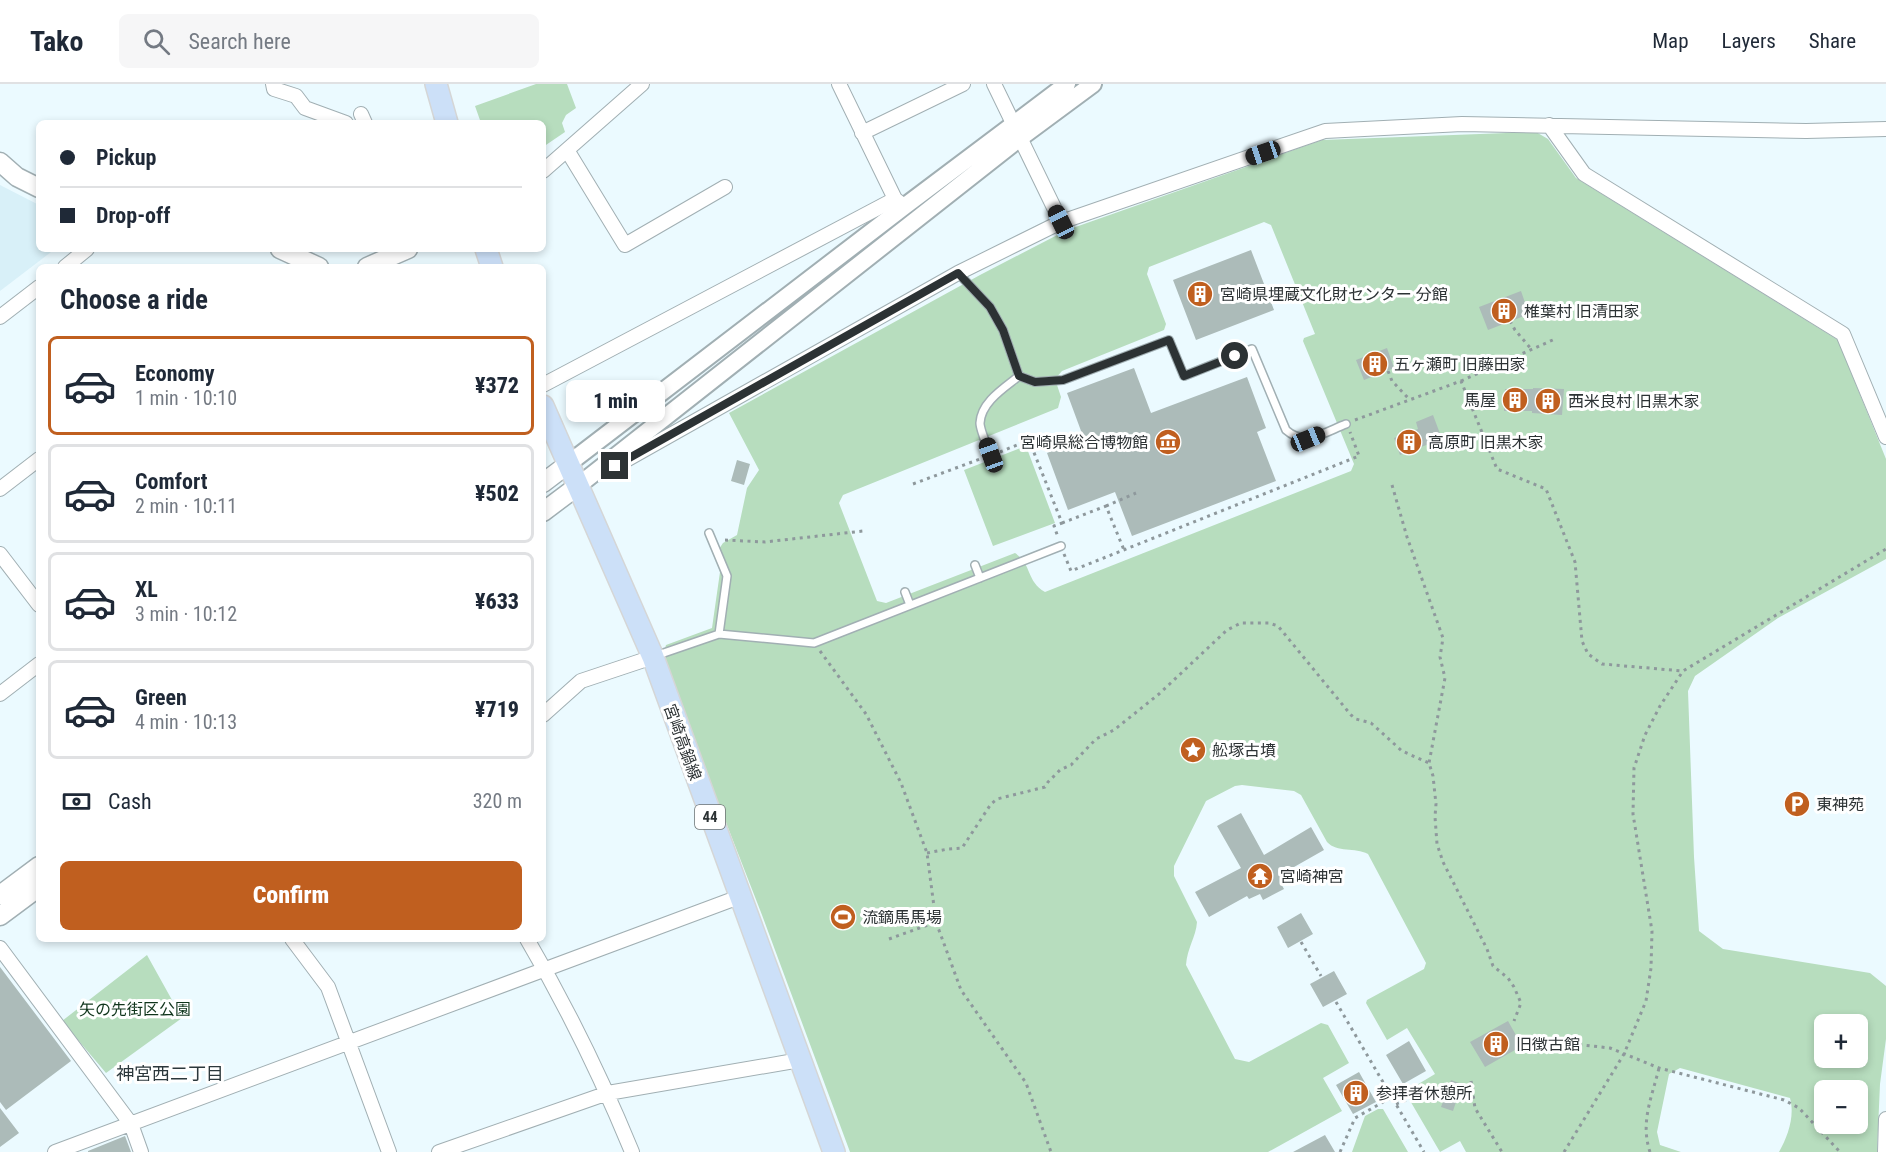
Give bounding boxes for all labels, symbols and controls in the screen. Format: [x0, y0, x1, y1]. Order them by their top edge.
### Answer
search box [119, 14, 539, 68]
text: Tako [30, 25, 83, 58]
icon: search [140, 25, 173, 58]
text: Search here [188, 29, 291, 54]
text: Map [1652, 29, 1689, 53]
text: Layers [1722, 29, 1776, 53]
text: Share [1809, 29, 1856, 53]
car [1243, 139, 1283, 167]
text: Pickup [96, 145, 156, 170]
car [1045, 202, 1077, 242]
text: Drop-off [96, 203, 170, 228]
building icon: 宮崎県埋蔵文化財センター 分館 [1185, 279, 1215, 309]
text: Choose a ride [60, 284, 208, 316]
place label: 宮崎県埋蔵文化財センター 分館 [1220, 285, 1448, 304]
building icon: 椎葉村 旧清田家 [1489, 296, 1519, 326]
place label: 椎葉村 旧清田家 [1524, 302, 1640, 321]
route start [1221, 342, 1248, 369]
building icon: 五ヶ瀬町 旧藤田家 [1360, 349, 1390, 379]
place label: 五ヶ瀬町 旧藤田家 [1394, 355, 1526, 374]
icon: car [63, 359, 117, 413]
text: Economy [135, 361, 215, 386]
text: ¥372 [475, 373, 519, 398]
callout: 1 min [566, 379, 664, 421]
building icon: 馬屋 [1500, 385, 1530, 415]
text: 1 min · 10:10 [135, 386, 237, 410]
building icon: 西米良村 旧黒木家 [1533, 386, 1563, 416]
text: 1 min [593, 389, 638, 413]
place label: 馬屋 [1464, 391, 1496, 410]
place label: 西米良村 旧黒木家 [1568, 392, 1700, 411]
car [1288, 424, 1328, 454]
museum icon: 宮崎県総合博物館 [1153, 427, 1183, 457]
building icon: 高原町 旧黒木家 [1394, 427, 1424, 457]
place label: 宮崎県総合博物館 [1020, 433, 1148, 452]
place label: 高原町 旧黒木家 [1428, 433, 1544, 452]
car [976, 435, 1006, 475]
route end [601, 452, 628, 479]
icon: car [63, 467, 117, 521]
text: Comfort [135, 469, 208, 494]
text: ¥502 [475, 481, 519, 506]
text: 2 min · 10:11 [135, 494, 237, 518]
icon: car [63, 575, 117, 629]
text: XL [135, 577, 158, 602]
text: ¥633 [475, 589, 519, 614]
text: 3 min · 10:12 [135, 602, 237, 626]
icon: car [63, 683, 117, 737]
text: Green [135, 685, 187, 710]
text: ¥719 [475, 697, 519, 722]
street label: 宮崎高鍋線 [660, 701, 705, 783]
text: 4 min · 10:13 [135, 710, 237, 734]
place icon: 舩塚古墳 [1178, 735, 1208, 765]
place label: 舩塚古墳 [1212, 741, 1276, 760]
icon: cash [60, 785, 93, 818]
text: Cash [108, 789, 152, 814]
text: 320 m [473, 789, 522, 813]
parking icon: 東神苑 [1782, 789, 1812, 819]
place label: 東神苑 [1816, 795, 1864, 814]
road number: 44 [695, 805, 725, 829]
button: Confirm [60, 861, 522, 930]
temple icon: 宮崎神宮 [1245, 861, 1275, 891]
place label: 宮崎神宮 [1280, 867, 1344, 886]
sports icon: 流鏑馬馬場 [828, 902, 858, 932]
place label: 流鏑馬馬場 [862, 908, 942, 927]
park label: 矢の先街区公園 [79, 1000, 191, 1019]
map controls [1814, 1014, 1868, 1134]
button: + [1814, 1014, 1868, 1068]
building icon: 旧徴古館 [1481, 1029, 1511, 1059]
place label: 旧徴古館 [1516, 1035, 1580, 1054]
district label: 神宮西二丁目 [116, 1063, 224, 1084]
building icon: 参拝者休憩所 [1341, 1078, 1371, 1108]
button: − [1814, 1080, 1868, 1134]
place label: 参拝者休憩所 [1376, 1084, 1472, 1103]

